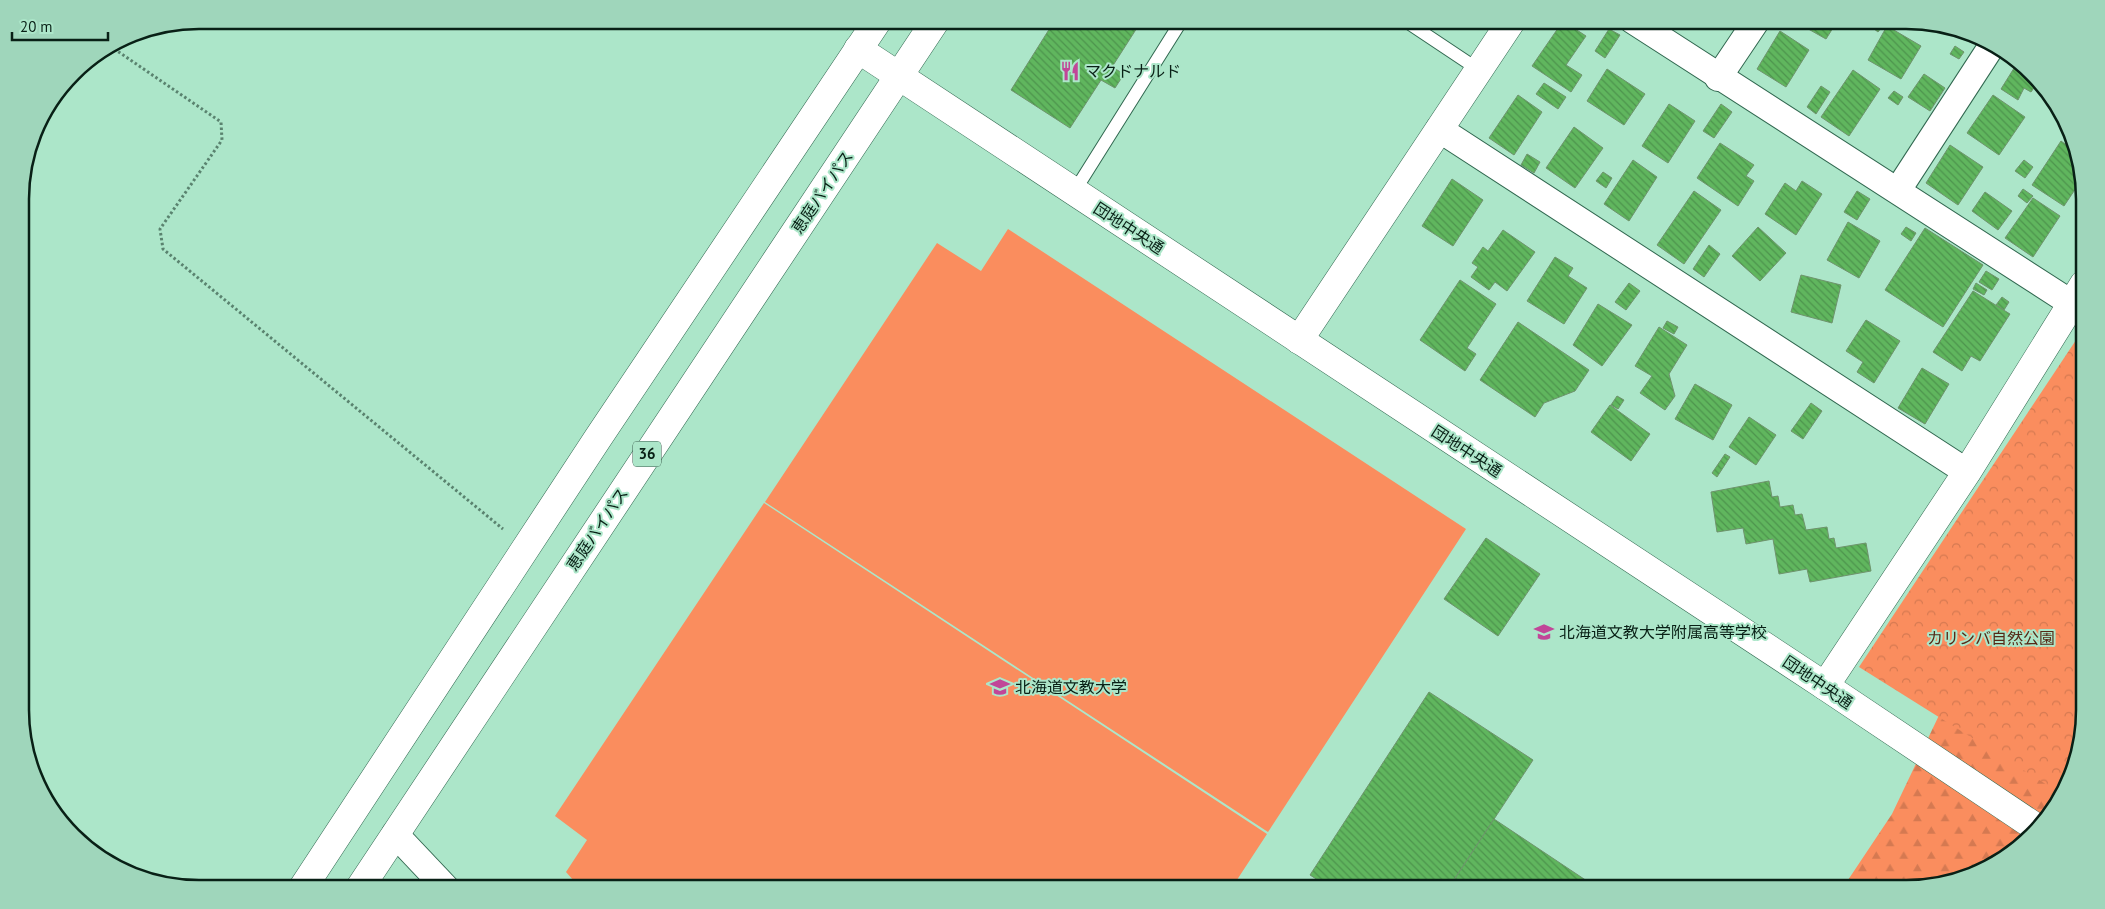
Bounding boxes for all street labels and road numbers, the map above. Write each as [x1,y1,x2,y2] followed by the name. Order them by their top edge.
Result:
[787,147,857,237] street label: 恵庭バイパス
[1090,198,1168,258] street label: 団地中央通
[1428,421,1506,481] street label: 団地中央通
[633,442,661,466] road number: 36
[562,484,632,574] street label: 恵庭バイパス
[1779,651,1857,713] street label: 団地中央通

